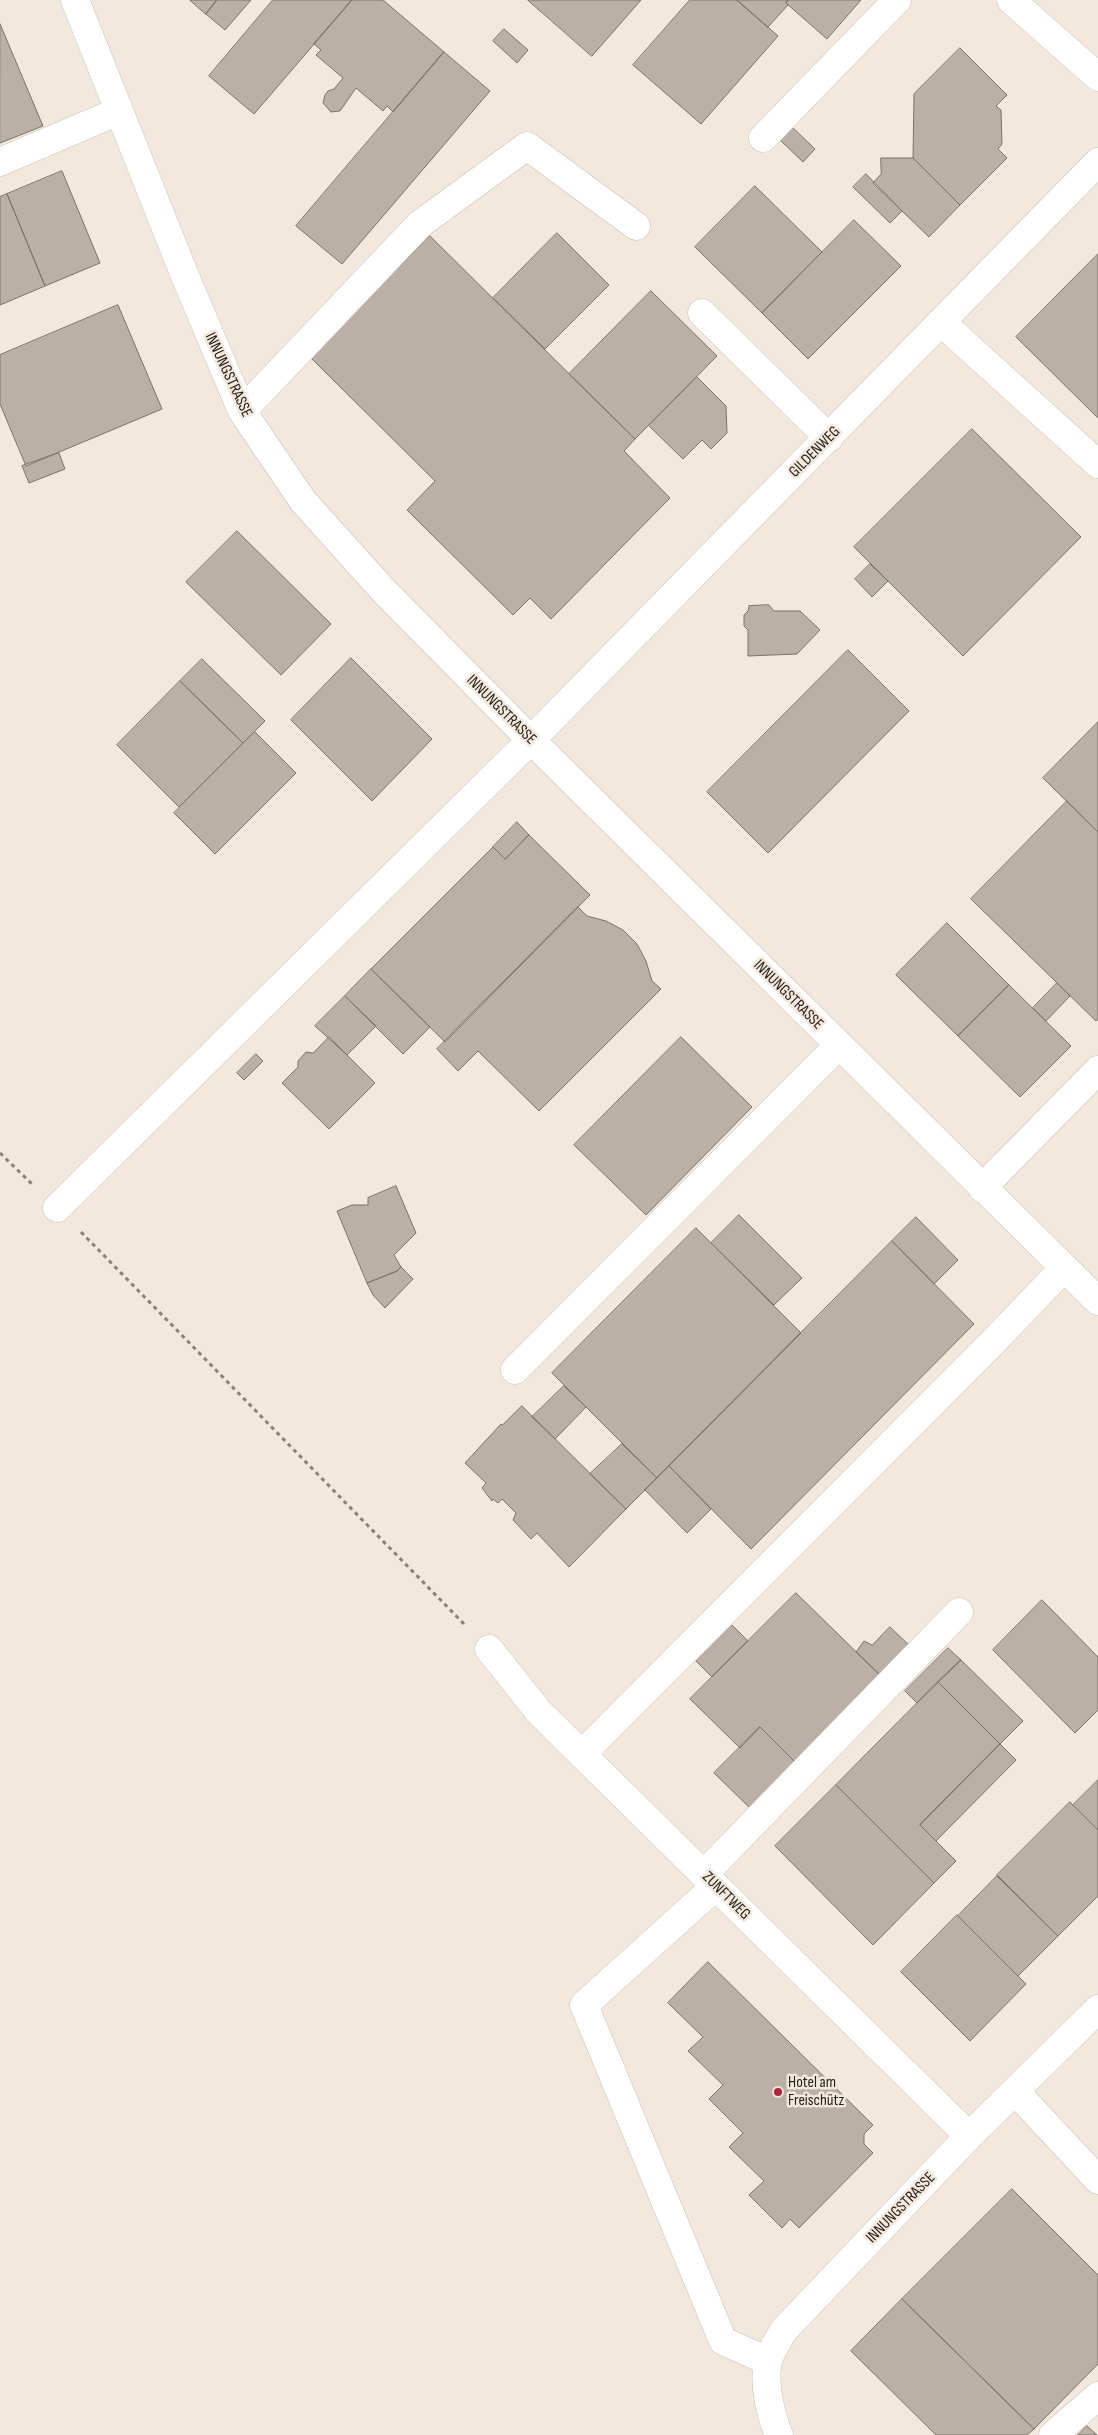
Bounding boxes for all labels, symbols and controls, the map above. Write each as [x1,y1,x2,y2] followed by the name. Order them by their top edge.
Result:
[200,330,256,420] street label: INNUNGSTRASSE
[785,422,845,482] street label: GILDENWEG
[462,671,540,749] street label: INNUNGSTRASSE
[749,956,827,1034] street label: INNUNGSTRASSE
[698,1868,754,1924] street label: ZUNFTWEG
[788,2073,844,2111] place label: Hotel am Freischütz
[772,2086,784,2098] marker: Hotel am Freischütz
[863,2169,939,2247] street label: INNUNGSTRASSE

